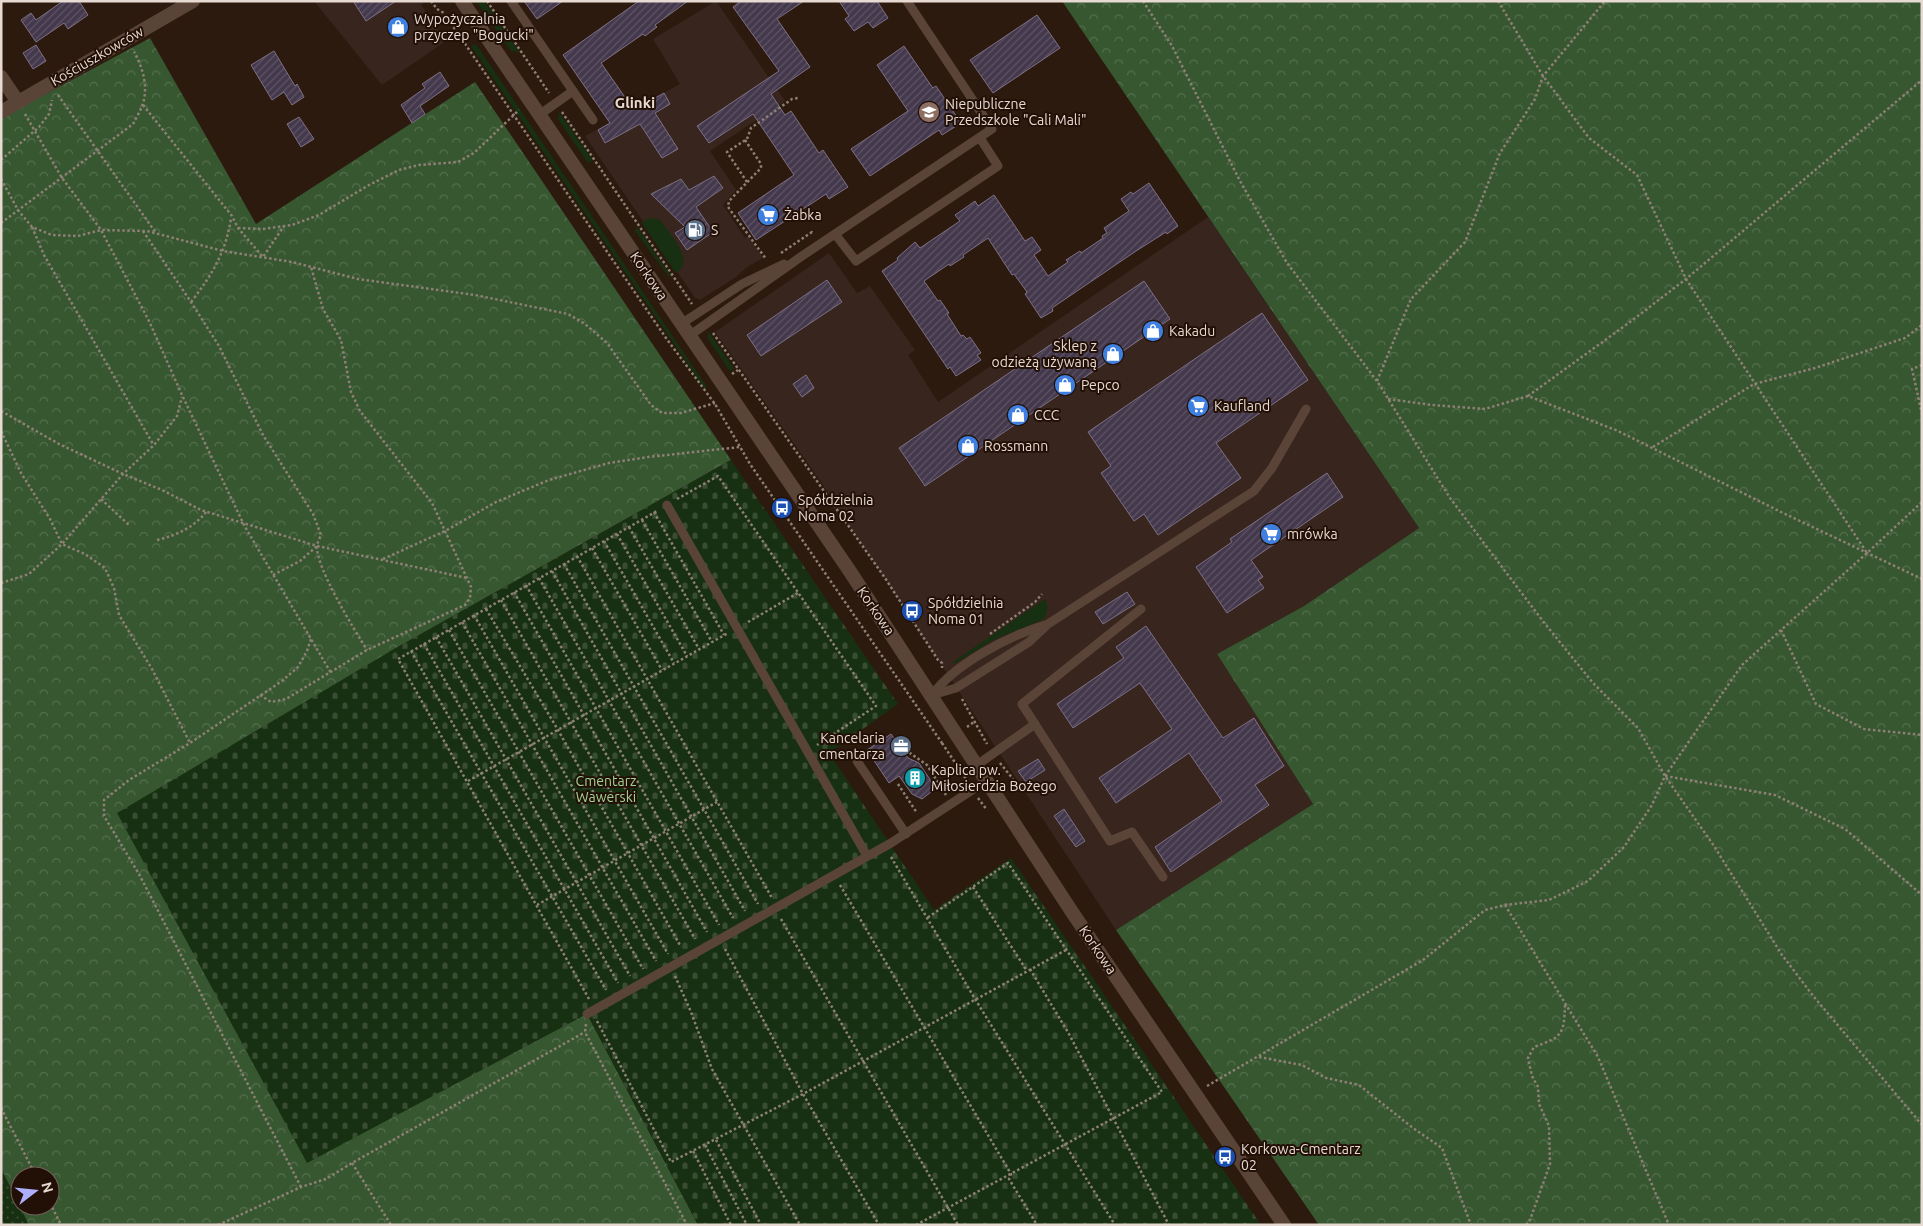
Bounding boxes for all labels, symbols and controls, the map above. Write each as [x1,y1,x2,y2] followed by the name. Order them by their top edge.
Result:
[414,11,534,43] place label: Wypożyczalnia przyczep "Bogucki"
[386,15,410,39] shop icon: Wypożyczalnia przyczep "Bogucki"
[48,23,146,89] street label: Kościuszkowców
[615,94,655,111] district label: Glinki
[945,96,1087,128] place label: Niepubliczne Przedszkole "Cali Mali"
[917,100,941,124] school or university icon: Niepubliczne Przedszkole "Cali Mali"
[756,203,780,227] supermarket icon: Żabka
[784,207,822,223] place label: Żabka
[683,218,707,242] fuel station icon: S
[711,222,718,238] place label: S
[627,249,671,303] street label: Korkowa
[1141,319,1165,343] shop icon: Kakadu
[1169,323,1215,339] place label: Kakadu
[992,338,1097,370] place label: Sklep z odzieżą używaną
[1101,342,1125,366] shop icon: Sklep z odzieżą używaną
[1053,373,1077,397] shop icon: Pepco
[1081,377,1120,393] place label: Pepco
[1186,394,1210,418] supermarket icon: Kaufland
[1214,398,1270,414] place label: Kaufland
[1006,403,1030,427] shop icon: CCC
[1034,407,1060,423] place label: CCC
[956,434,980,458] shop icon: Rossmann
[984,438,1048,454] place label: Rossmann
[798,492,873,524] place label: Spółdzielnia Noma 02
[770,496,794,520] bus stop icon: Spółdzielnia Noma 02
[1259,522,1283,546] supermarket icon: mrówka
[1287,526,1338,542] place label: mrówka
[854,584,898,638] street label: Korkowa
[928,595,1003,627] place label: Spółdzielnia Noma 01
[900,599,924,623] bus stop icon: Spółdzielnia Noma 01
[819,730,885,762] place label: Kancelaria cmentarza
[889,734,913,758] office icon: Kancelaria cmentarza
[931,762,1057,794] place label: Kaplica pw. Miłosierdzia Bożego
[903,766,927,790] building icon: Kaplica pw. Miłosierdzia Bożego
[576,773,636,805] park label: Cmentarz Wawerski
[1076,923,1120,977] street label: Korkowa
[1241,1141,1361,1173] place label: Korkowa-Cmentarz 02
[1213,1145,1237,1169] bus stop icon: Korkowa-Cmentarz 02
[10,1166,60,1216] north arrow
[38,1180,57,1195] text: N

